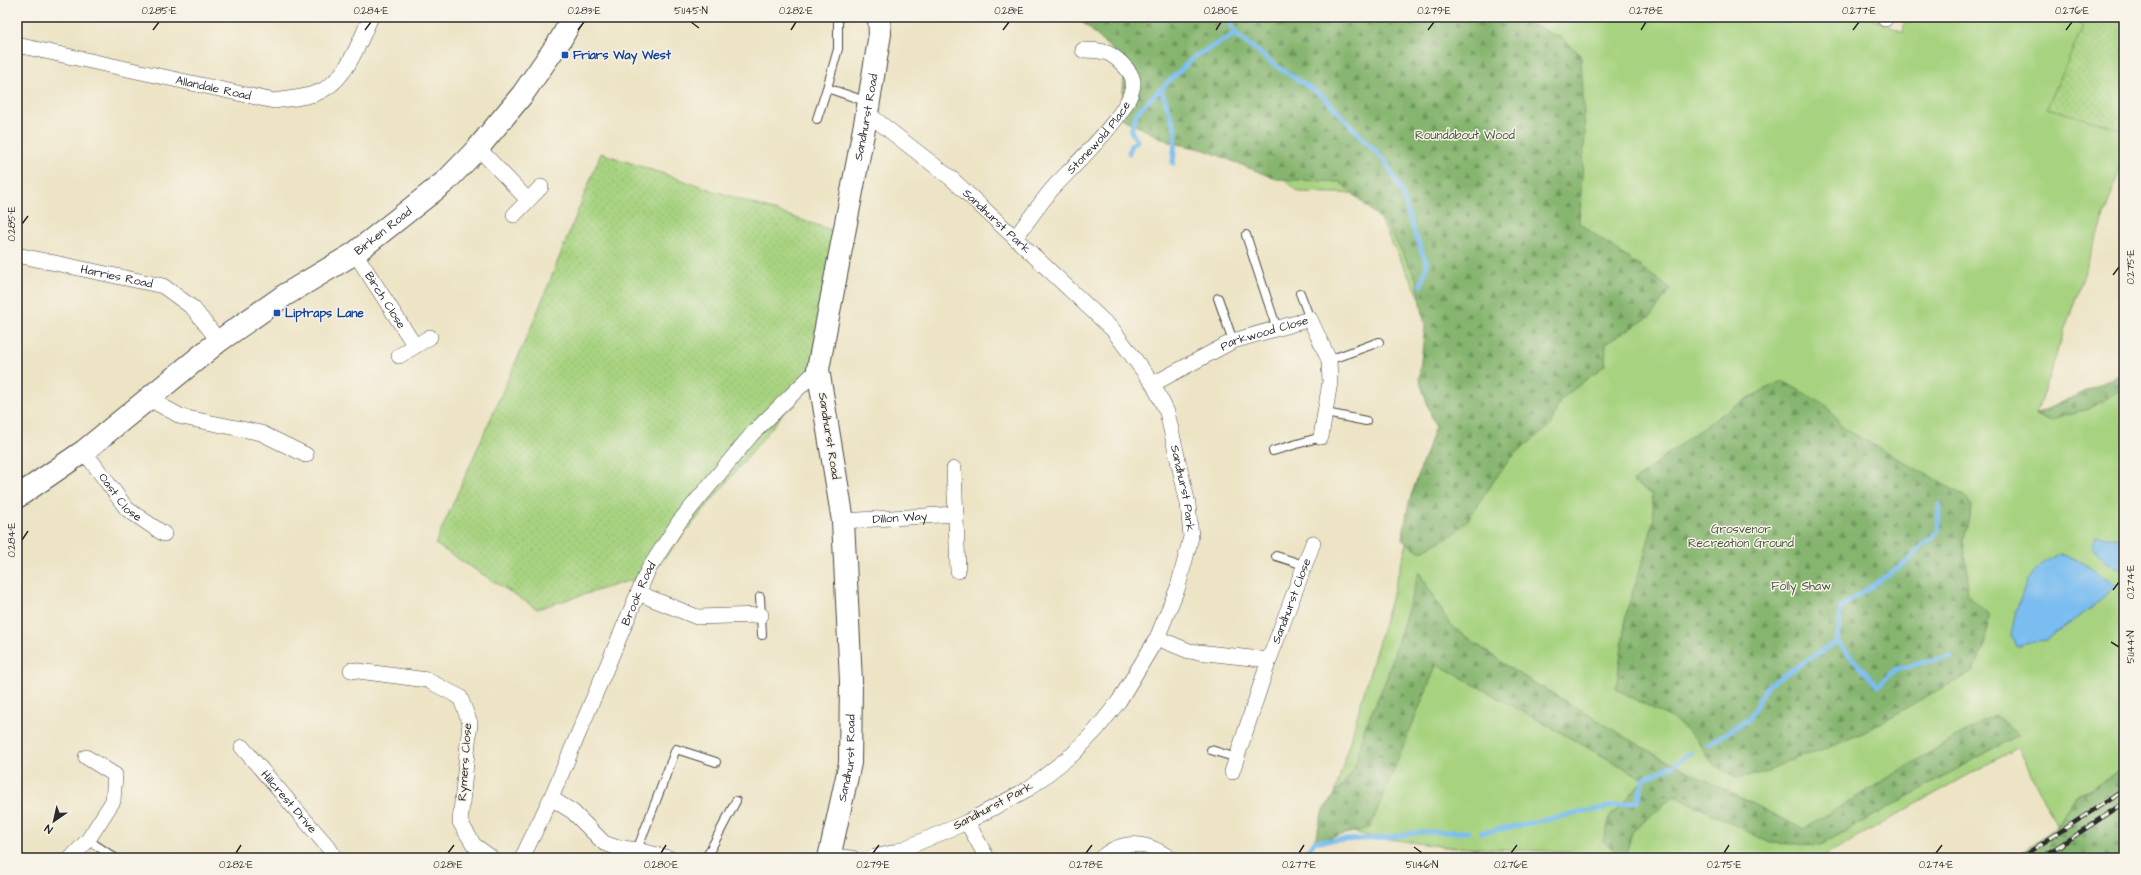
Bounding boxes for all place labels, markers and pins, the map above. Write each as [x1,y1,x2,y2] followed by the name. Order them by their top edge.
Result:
[573,47,671,65] place label: Friars Way West
[560,50,570,60] marker: Friars Way West
[285,305,364,323] place label: Liptraps Lane
[272,308,282,318] marker: Liptraps Lane

